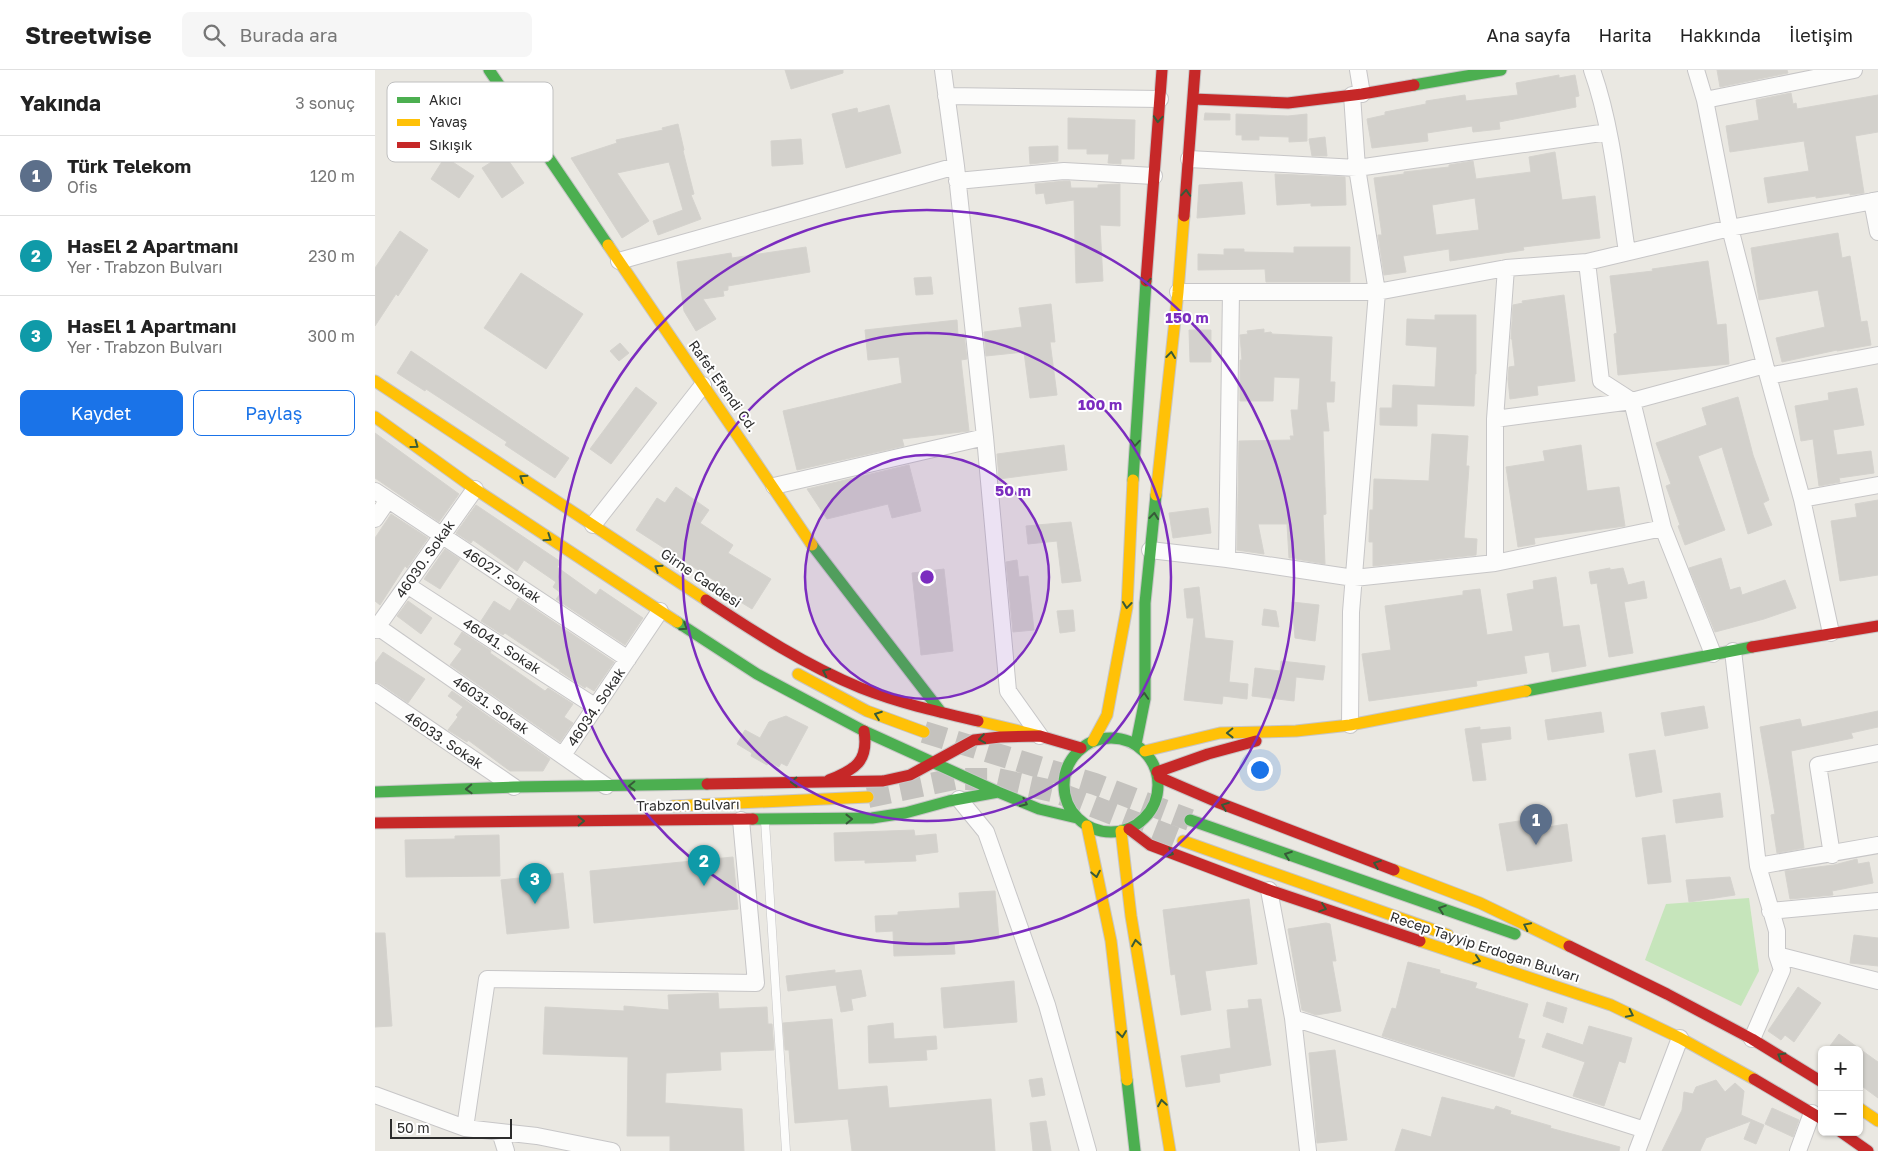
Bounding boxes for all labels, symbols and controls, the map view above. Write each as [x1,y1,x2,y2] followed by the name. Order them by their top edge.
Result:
[182,12,532,57] search box
[25,20,152,49] text: Streetwise
[200,21,228,49] icon: search
[240,23,338,46] text: Burada ara
[1487,24,1571,46] text: Ana sayfa
[1599,24,1652,46] text: Harita
[1680,24,1761,46] text: Hakkında
[1789,24,1853,46] text: İletişim
[387,82,553,162] legend
[20,90,101,116] text: Yakında
[429,91,461,108] text: Akıcı
[295,93,355,113] text: 3 sonuç
[429,113,467,130] text: Yavaş
[1153,115,1164,123] one-way arrow
[429,136,473,153] text: Sıkışık
[67,154,191,177] text: Türk Telekom
[32,166,40,186] text: 1
[310,166,355,186] text: 120 m
[67,177,97,197] text: Ofis
[1180,189,1191,197] one-way arrow
[67,234,238,257] text: HasEl 2 Apartmanı
[31,246,41,266] text: 2
[308,246,355,266] text: 230 m
[67,257,223,277] text: Yer · Trabzon Bulvarı
[1141,277,1152,285] one-way arrow
[1165,308,1209,326] text: 150 m
[67,314,237,337] text: HasEl 1 Apartmanı
[31,326,41,346] text: 3
[308,326,355,346] text: 300 m
[67,337,223,357] text: Yer · Trabzon Bulvarı
[685,337,761,435] street label: Rafet Efendi Cd.
[1165,350,1176,358] one-way arrow
[20,390,183,436] button: Kaydet
[193,390,355,436] button: Paylaş
[1078,395,1122,413] text: 100 m
[409,439,419,448] one-way arrow
[1129,439,1140,447] one-way arrow
[519,475,528,485] one-way arrow
[995,481,1031,499] text: 50 m
[1148,512,1159,520] one-way arrow
[391,516,458,601] street label: 46030. Sokak
[543,531,552,541] one-way arrow
[460,543,545,606] street label: 46027. Sokak
[658,544,745,611] street label: Girne Caddesi
[655,565,664,574] one-way arrow
[918,568,936,586] centre of rings
[1122,601,1133,609] one-way arrow
[460,614,545,677] street label: 46041. Sokak
[679,621,688,630] one-way arrow
[563,664,628,749] street label: 46034. Sokak
[822,667,831,678] one-way arrow
[450,672,533,737] street label: 46031. Sokak
[1139,691,1150,699] one-way arrow
[402,707,487,772] street label: 46033. Sokak
[874,711,883,721] one-way arrow
[1226,728,1234,738] one-way arrow
[978,733,986,744] one-way arrow
[1247,757,1273,783] your location
[790,777,798,787] one-way arrow
[627,780,635,791] one-way arrow
[465,783,473,794] one-way arrow
[636,795,740,814] street label: Trabzon Bulvarı
[1019,796,1028,807] one-way arrow
[1222,802,1230,812] one-way arrow
[1520,804,1552,845] pin: 1
[845,814,853,824] one-way arrow
[578,816,585,826] one-way arrow
[688,845,720,886] pin: 2
[1166,847,1174,857] one-way arrow
[1285,851,1293,861] one-way arrow
[1373,860,1382,870] one-way arrow
[519,863,551,904] pin: 3
[1091,869,1101,878] one-way arrow
[1318,903,1327,913] one-way arrow
[1438,905,1446,915] one-way arrow
[1388,908,1582,985] street label: Recep Tayyip Erdoğan Bulvarı
[1523,922,1532,932] one-way arrow
[1131,938,1141,947] one-way arrow
[1472,954,1481,964] one-way arrow
[1625,1008,1634,1018] one-way arrow
[1116,1030,1127,1038] one-way arrow
[1818,1046,1863,1136] map controls
[1818,1046,1863,1091] button: +
[1777,1053,1786,1063] one-way arrow
[1818,1091,1863,1136] button: −
[1158,1099,1168,1107] one-way arrow
[390,1116,513,1139] scale bar
[397,1119,430,1136] text: 50 m

